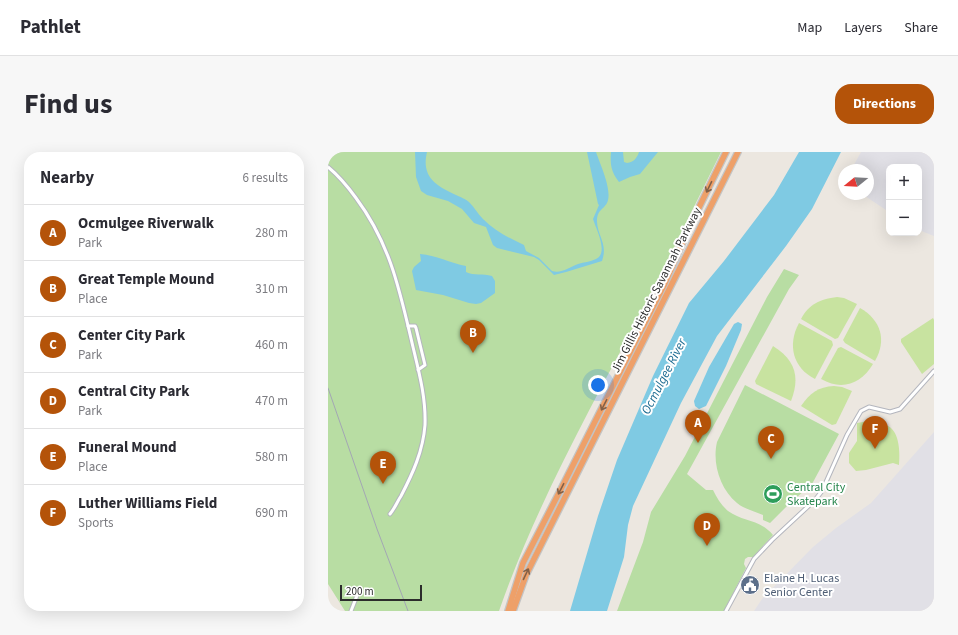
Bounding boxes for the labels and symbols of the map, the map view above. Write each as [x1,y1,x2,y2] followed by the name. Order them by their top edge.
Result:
[838,164,874,200] north arrow
[705,181,712,193] one-way arrow
[607,204,706,376] street label: Jim Gillis Historic Savannah Parkway
[460,320,486,353] pin: B
[637,335,691,418] water label: Ocmulgee River
[588,375,608,395] your location
[600,399,607,411] one-way arrow
[685,410,711,443] pin: A
[862,416,888,449] pin: F
[758,426,784,459] pin: C
[370,451,396,484] pin: E
[787,479,846,510] place label: Central City Skatepark
[557,483,565,495] one-way arrow
[762,483,784,505] sports icon: Central City Skatepark
[694,513,720,546] pin: D
[523,569,530,581] one-way arrow
[764,570,839,601] place label: Elaine H. Lucas Senior Center
[739,574,761,596] public building icon: Elaine H. Lucas Senior Center
[340,583,422,602] scale bar

